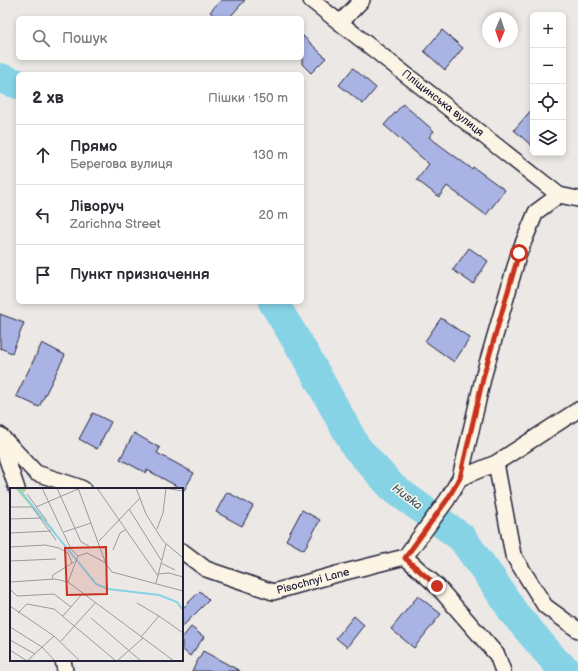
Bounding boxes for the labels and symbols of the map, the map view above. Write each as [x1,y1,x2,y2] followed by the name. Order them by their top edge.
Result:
[482,12,518,48] north arrow
[399,67,487,139] street label: Пліщинська вулиця
[510,244,528,262] route start
[389,481,425,513] water label: Huska
[10,488,183,661] inset map
[275,565,351,597] street label: Pisochnyi Lane
[428,577,446,595] route end

